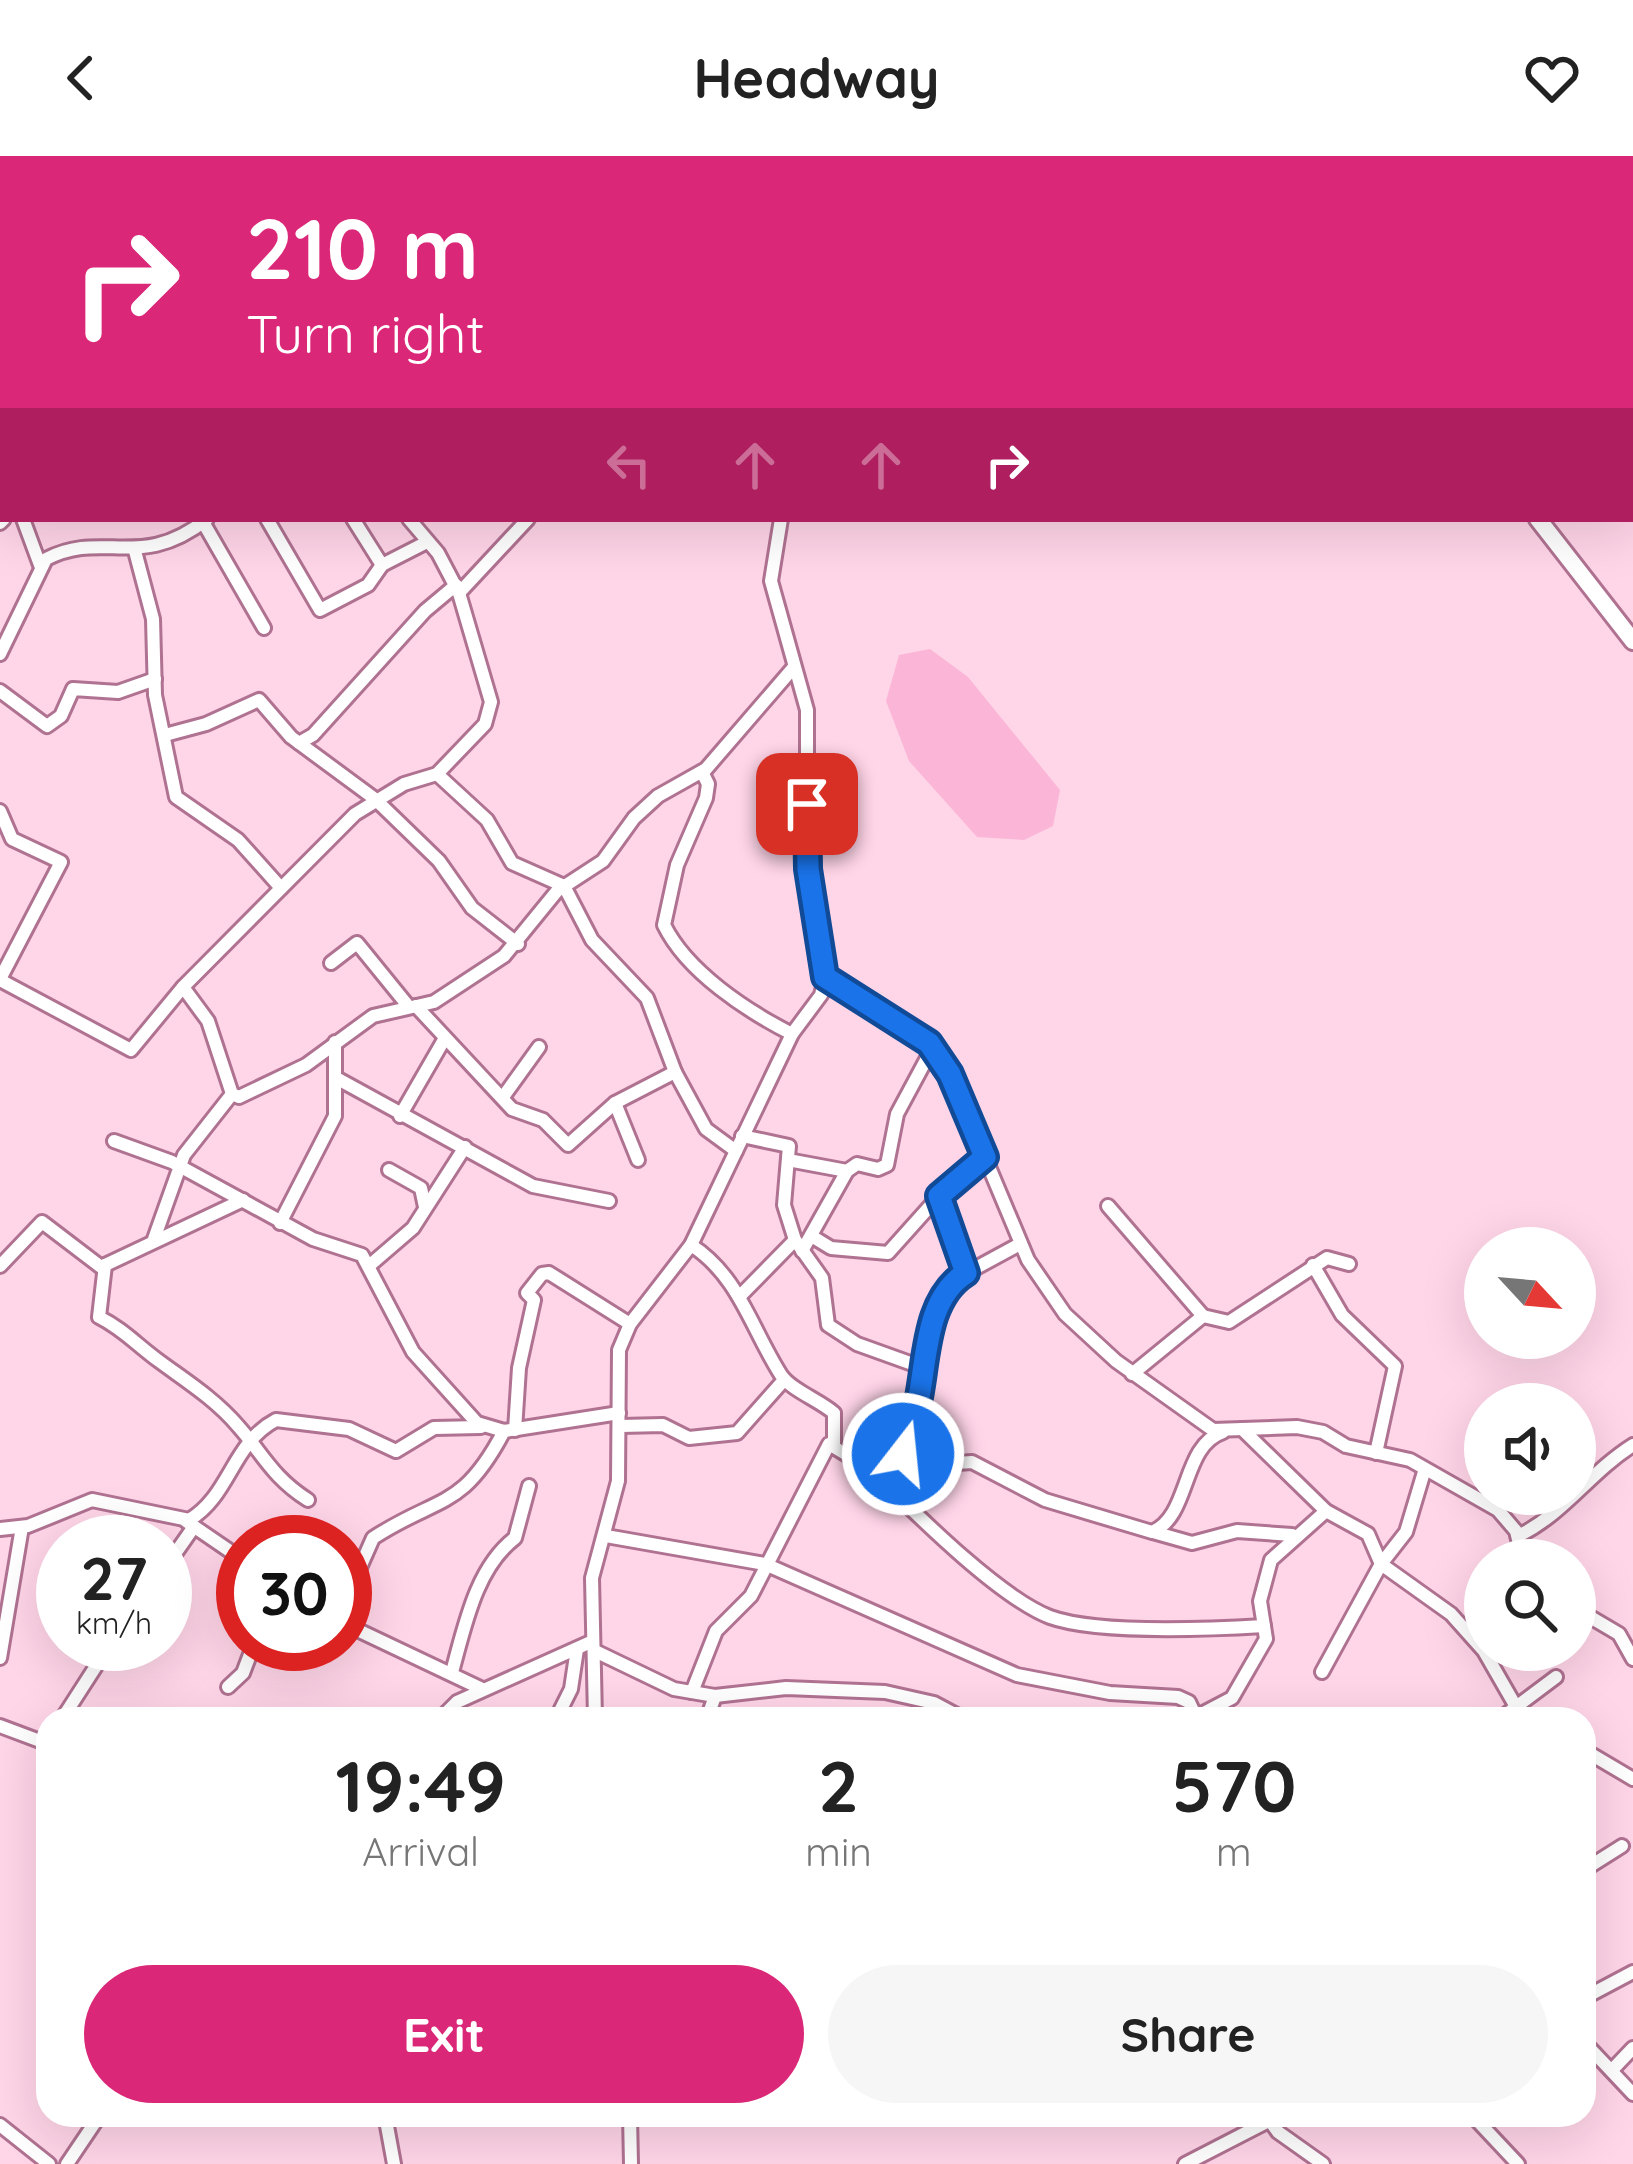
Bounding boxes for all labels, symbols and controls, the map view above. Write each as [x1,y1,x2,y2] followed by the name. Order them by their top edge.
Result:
[693,44,940,112] text: Headway
[48,45,114,111] icon: back
[1519,45,1585,111] icon: heart
[246,195,479,300] text: 210 m
[48,204,204,360] icon: right
[246,299,485,367] text: Turn right
[596,432,662,498] icon: left
[722,432,788,498] icon: ahead
[848,432,914,498] icon: ahead
[974,432,1040,498] icon: right
[756,753,858,855] pin
[774,771,840,837] icon: arrive
[1464,1227,1596,1359] north arrow
[1464,1227,1596,1671] map controls
[1464,1383,1596,1515] button: sound
[840,1391,966,1517] position arrow
[216,1515,372,1671] speed limit sign: 30
[1464,1539,1596,1671] button: search
[80,1540,148,1615] text: 27
[76,1604,152,1642] text: km/h
[335,1740,506,1830] text: 19:49
[818,1740,859,1830] text: 2
[1171,1740,1297,1830] text: 570
[362,1827,479,1876] text: Arrival
[805,1827,872,1876] text: min
[1216,1827,1252,1876] text: m
[84,1965,804,2103] button: Exit
[828,1965,1548,2103] button: Share

